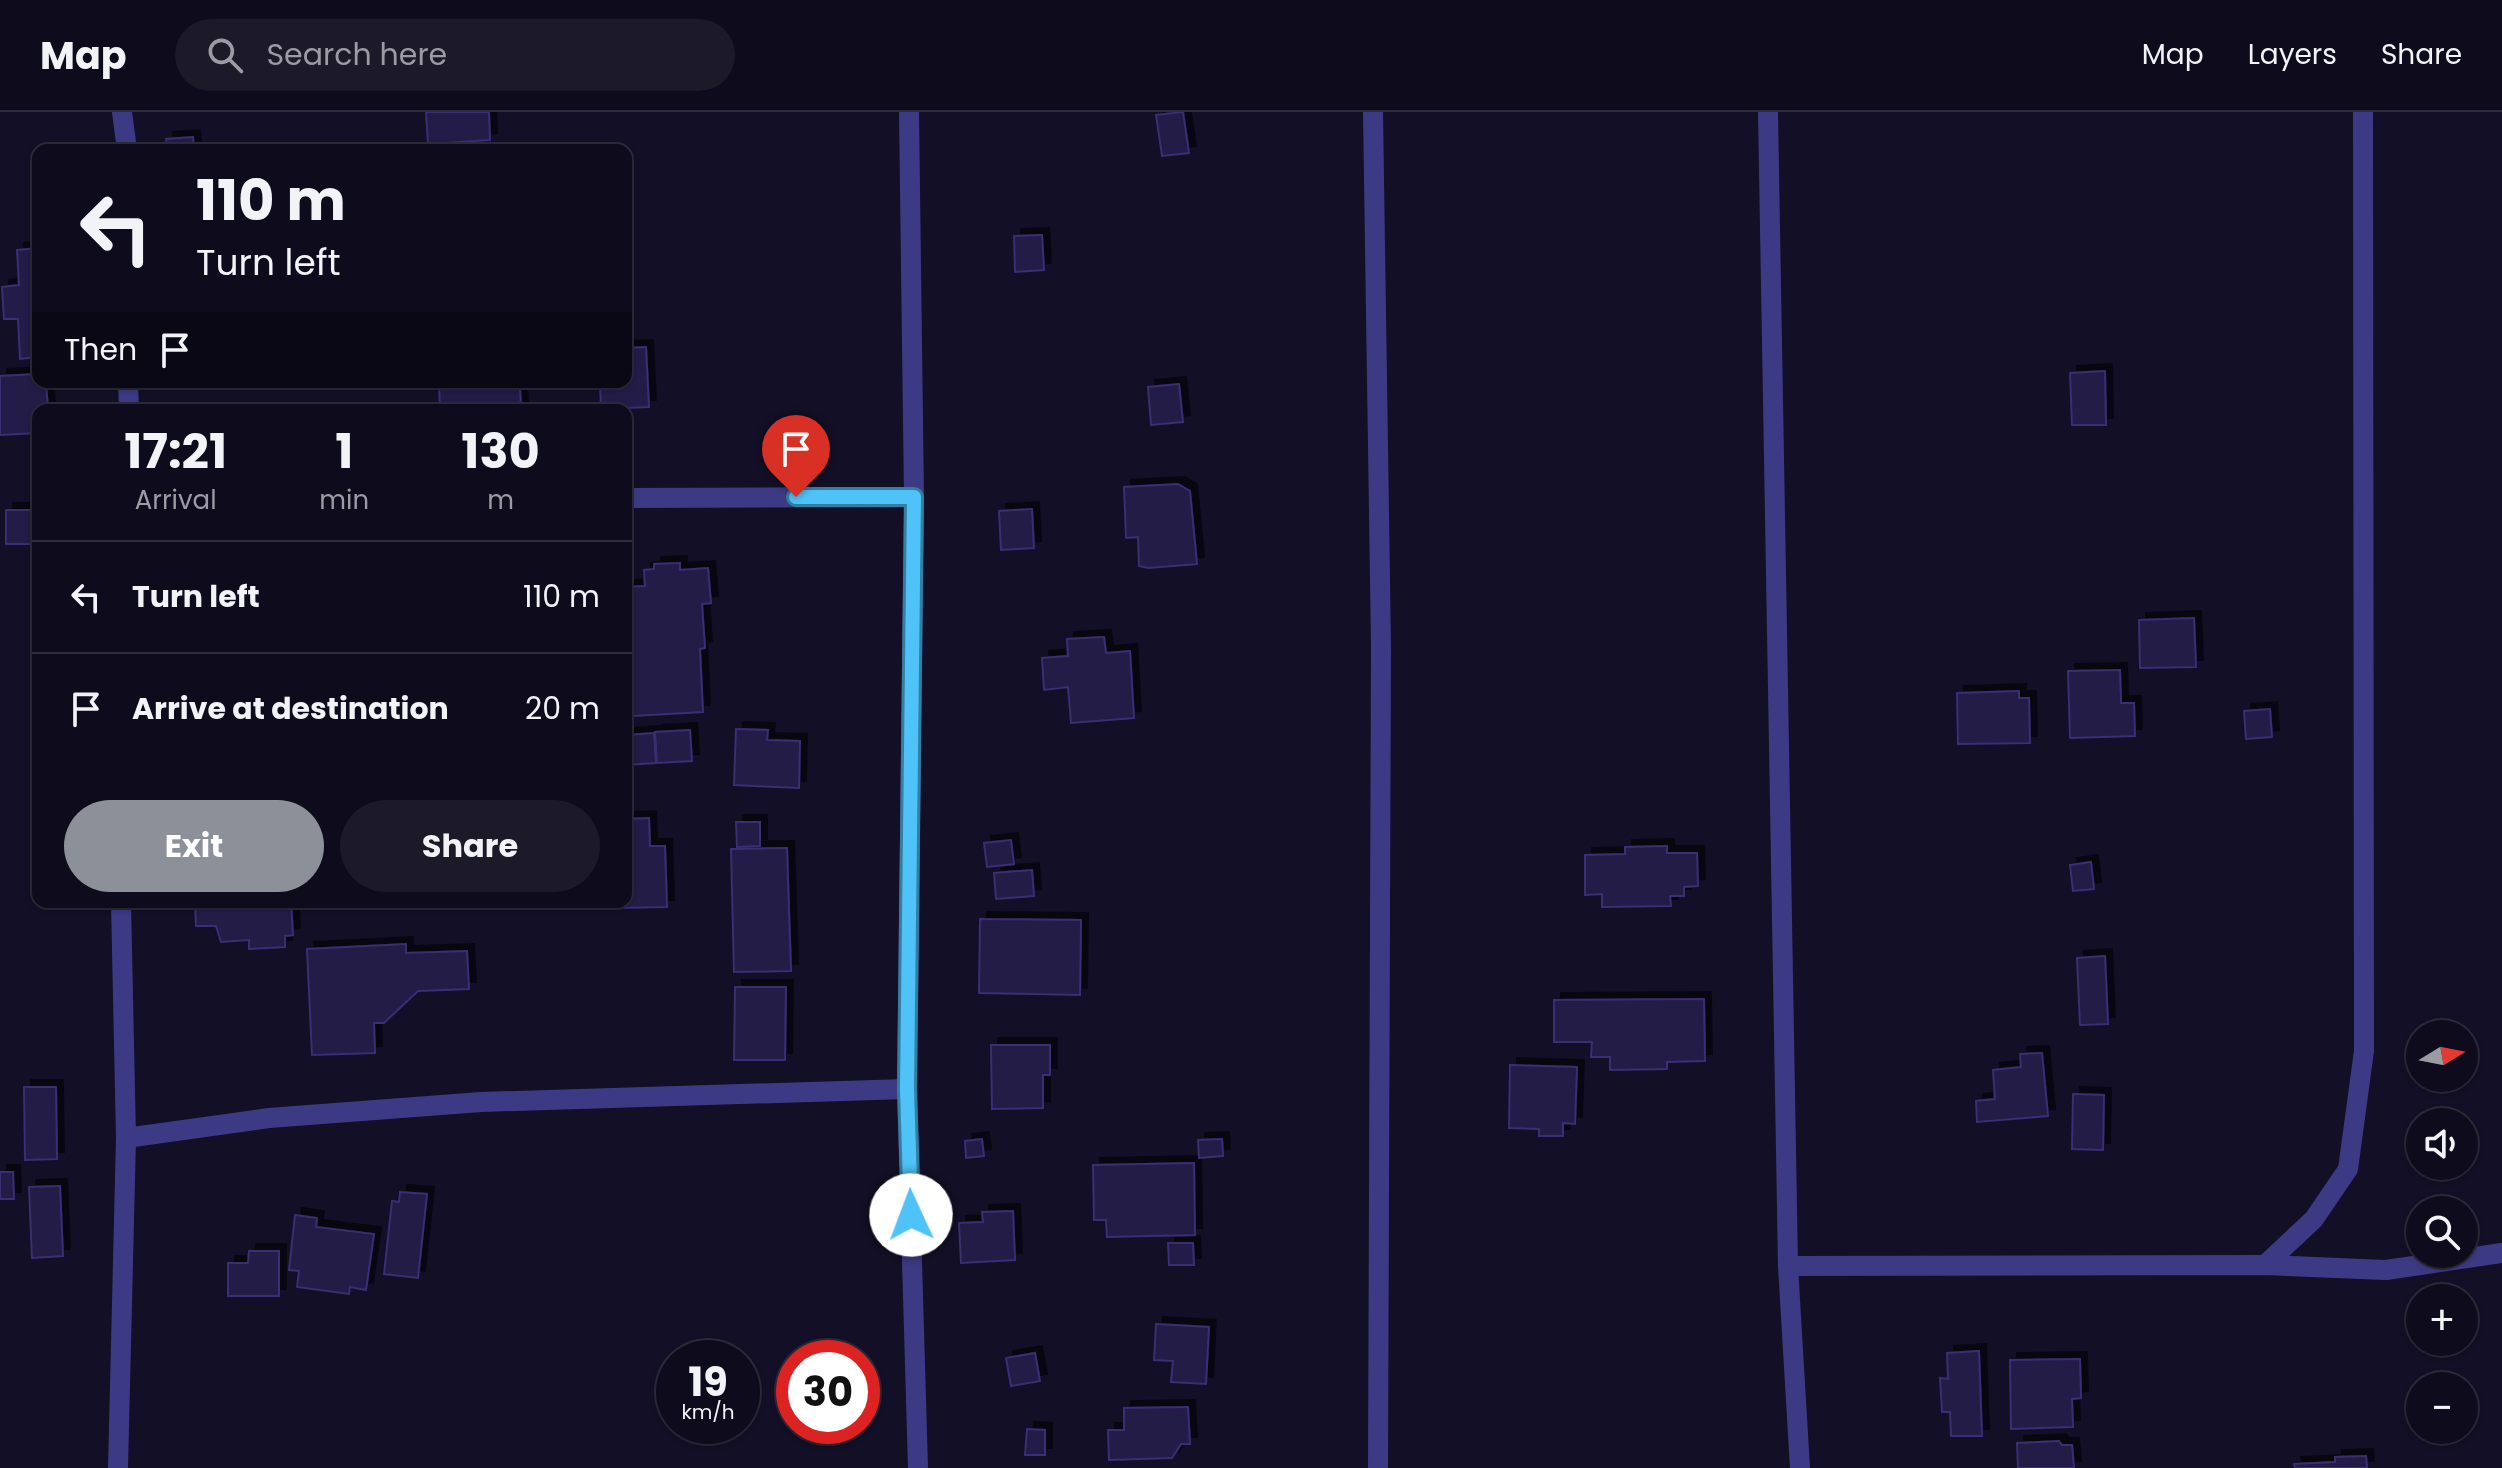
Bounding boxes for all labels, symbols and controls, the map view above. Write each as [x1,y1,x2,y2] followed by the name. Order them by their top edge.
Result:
[175,19,735,91] search box
[40,29,127,82] text: Map
[203,33,247,77] icon: search
[267,33,447,76] text: Search here
[2142,35,2204,74] text: Map
[2248,35,2337,74] text: Layers
[2381,35,2462,74] text: Share
[196,161,346,240] text: 110 m
[64,176,168,280] icon: left
[196,237,341,288] text: Turn left
[64,328,137,371] text: Then
[153,328,197,372] icon: arrive
[762,415,830,497] pin
[124,418,227,485] text: 17:21
[335,418,353,485] text: 1
[461,418,540,485] text: 130
[774,427,818,471] icon: arrive
[135,482,217,518] text: Arrival
[319,482,369,518] text: min
[487,482,514,518] text: m
[64,575,108,619] icon: left
[132,575,260,618] text: Turn left
[523,575,600,618] text: 110 m
[64,687,108,731] icon: arrive
[132,687,449,730] text: Arrive at destination
[525,687,600,730] text: 20 m
[64,800,324,892] button: Exit
[340,800,600,892] button: Share
[2406,1020,2478,1092] north arrow
[2406,1020,2478,1444] map controls
[2406,1108,2478,1180] button: sound
[869,1173,953,1257] position arrow
[2406,1196,2478,1268] button: search
[2406,1284,2478,1356] button: +
[776,1340,880,1444] speed limit sign: 30
[688,1354,728,1410] text: 19
[2406,1372,2478,1444] button: −
[681,1398,735,1426] text: km/h

